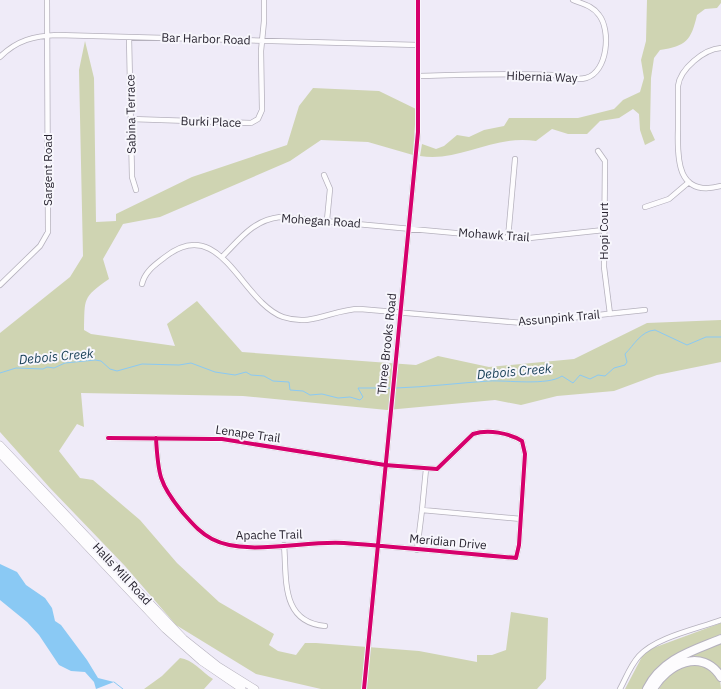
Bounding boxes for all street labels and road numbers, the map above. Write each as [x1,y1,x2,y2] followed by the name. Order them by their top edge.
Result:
[161,29,251,48] street label: Bar Harbor Road
[506,68,578,85] street label: Hibernia Way
[122,74,139,154] street label: Sabina Terrace
[180,113,242,130] street label: Burki Place
[40,134,55,206] street label: Sargent Road
[596,202,611,260] street label: Hopi Court
[281,210,361,231] street label: Mohegan Road
[458,225,530,244] street label: Mohawk Trail
[374,292,399,396] street label: Three Brooks Road
[517,306,601,329] street label: Assunpink Trail
[215,422,282,445] street label: Lenape Trail
[236,526,302,543] street label: Apache Trail
[409,531,488,552] street label: Meridian Drive
[90,539,155,608] street label: Halls Mill Road

